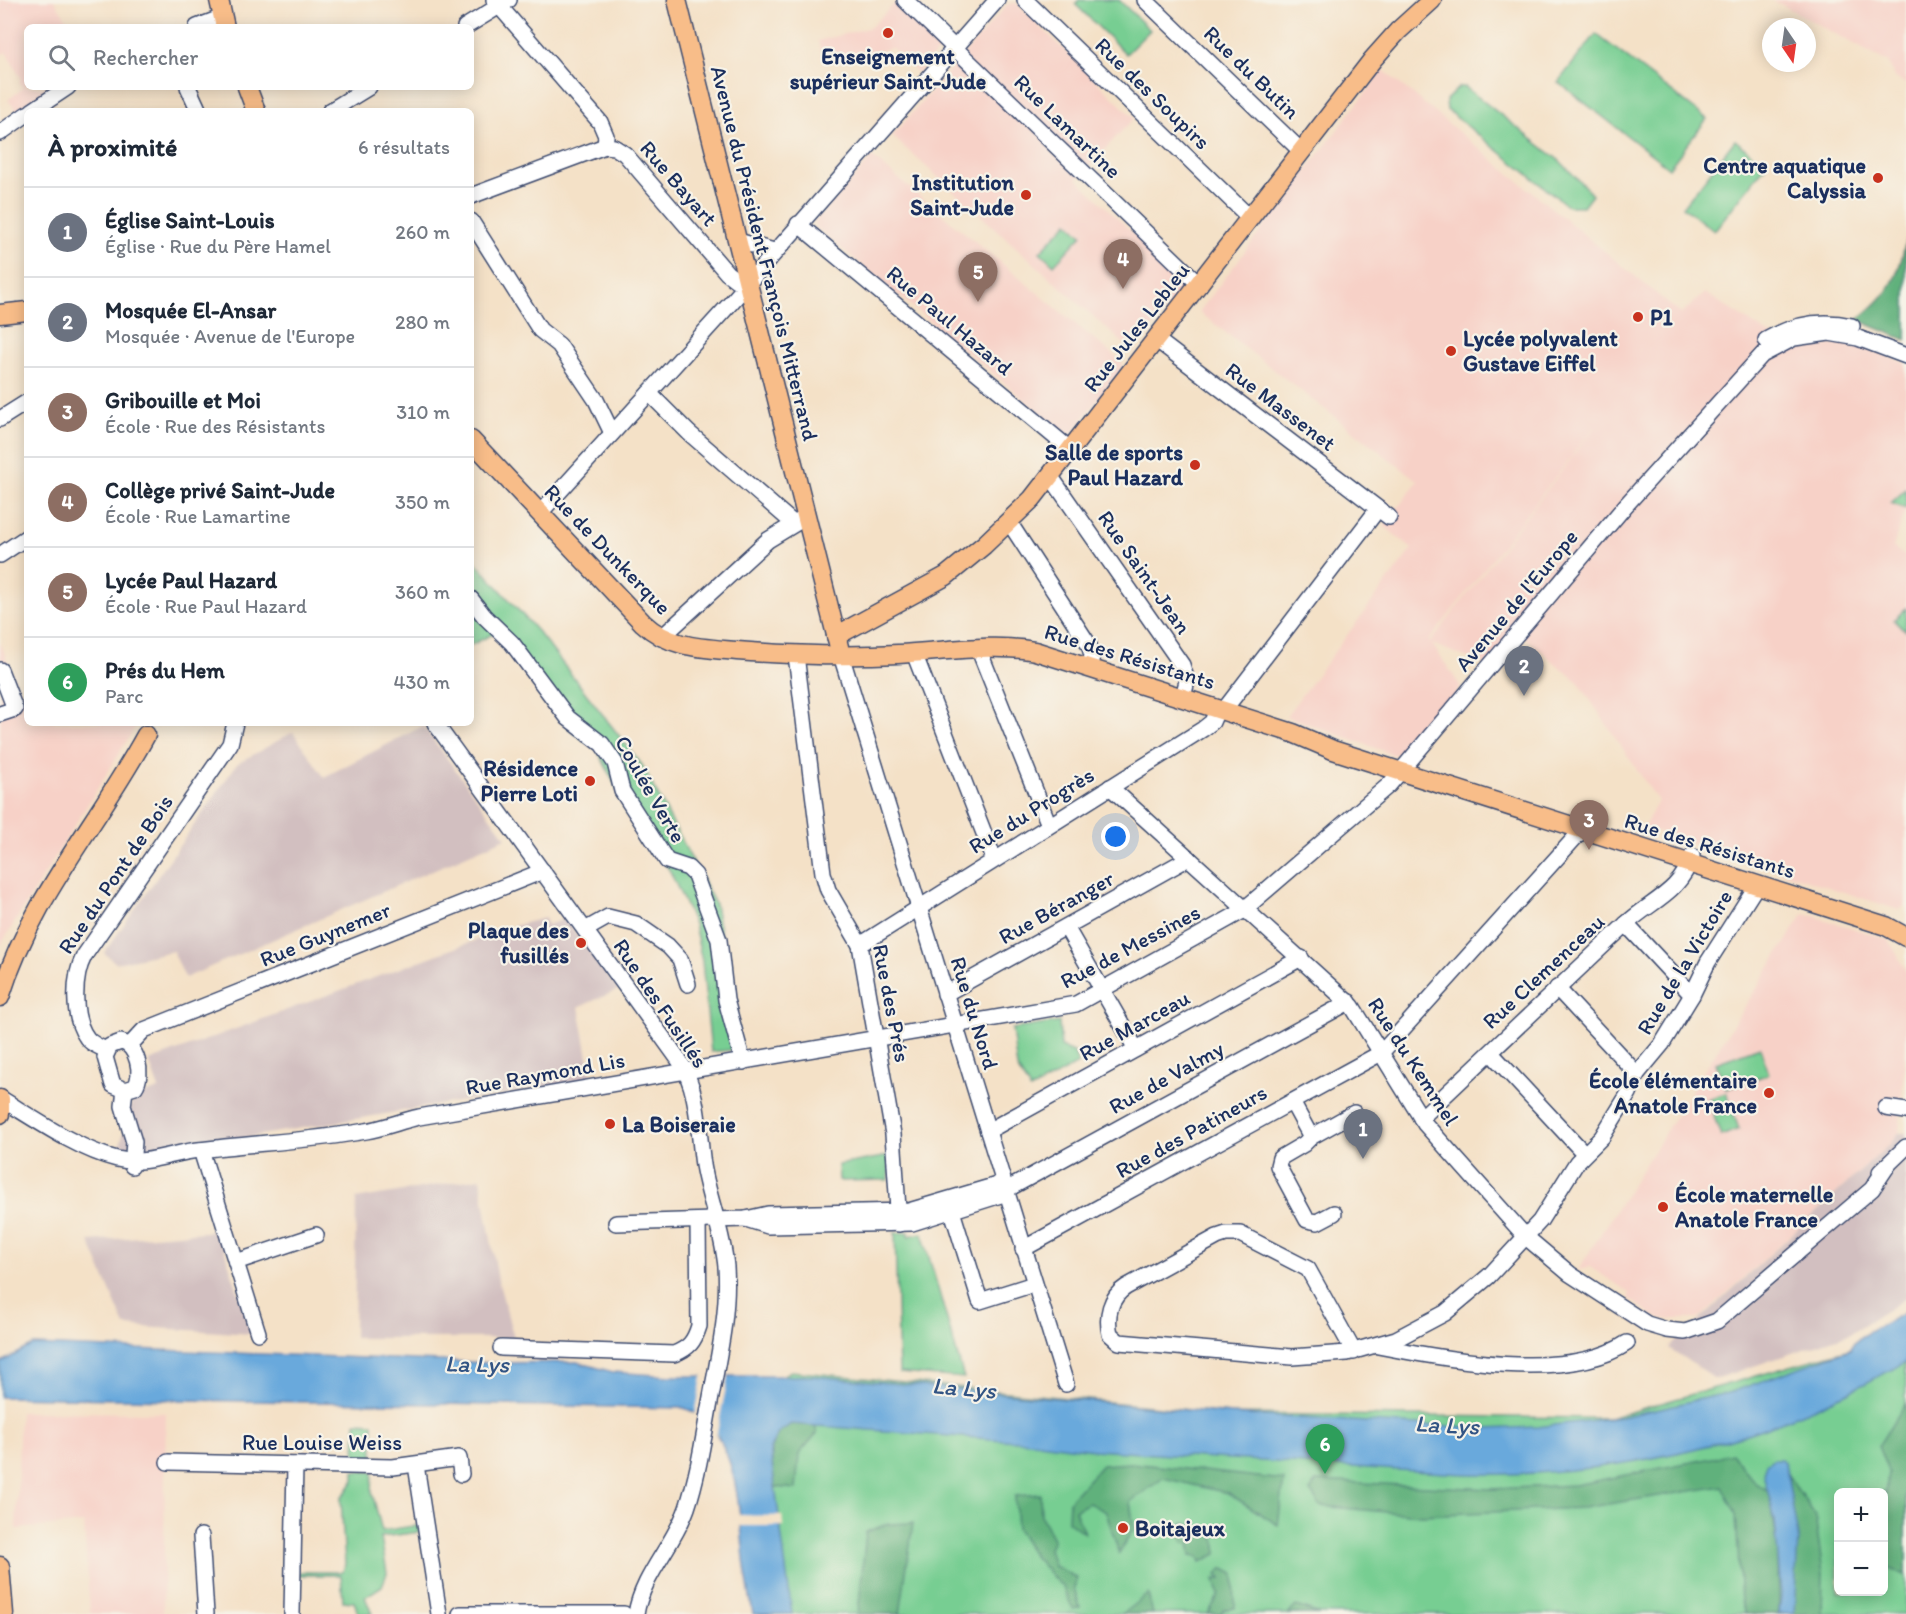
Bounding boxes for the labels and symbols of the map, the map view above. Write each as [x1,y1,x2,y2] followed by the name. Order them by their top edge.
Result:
[1762,18,1816,72] north arrow
[1198,20,1306,125] street label: Rue du Butin
[881,26,895,40] marker: Enseignement supérieur Saint-Jude
[1089,32,1216,155] street label: Rue des Soupirs
[790,43,986,95] place label: Enseignement supérieur Saint-Jude
[705,63,824,443] street label: Avenue du Président François Mitterrand
[1008,69,1127,184] street label: Rue Lamartine
[634,135,723,232] street label: Rue Bayart
[1703,152,1867,204] place label: Centre aquatique Calyssia
[910,169,1015,221] place label: Institution Saint-Jude
[1871,171,1885,185] marker: Centre aquatique Calyssia
[1019,188,1033,202] marker: Institution Saint-Jude
[1104,240,1142,289] pin: 4
[958,252,998,302] pin: 5
[1077,257,1195,397] street label: Rue Jules Lebleu
[881,260,1018,381] street label: Rue Paul Hazard
[1650,304,1674,331] place label: P1
[1631,310,1645,324] marker: P1
[1463,325,1618,377] place label: Lycée polyvalent Gustave Eiffel
[1444,344,1458,358] marker: Lycée polyvalent Gustave Eiffel
[1220,356,1341,457] street label: Rue Massenet
[1045,439,1184,491] place label: Salle de sports Paul Hazard
[1188,458,1202,472] marker: Salle de sports Paul Hazard
[538,478,677,620] street label: Rue de Dunkerque
[1092,505,1197,640] street label: Rue Saint-Jean
[1449,524,1584,677] street label: Avenue de l'Europe
[1041,618,1218,695] street label: Rue des Résistants
[1504,646,1544,696] pin: 2
[609,731,692,848] street label: Coulée Verte
[480,755,578,807] place label: Résidence Pierre Loti
[964,761,1099,860] street label: Rue du Progrès
[583,774,597,788] marker: Résidence Pierre Loti
[52,789,179,959] street label: Rue du Pont de Bois
[1570,800,1608,850] pin: 3
[1621,807,1798,884] street label: Rue des Résistants
[1101,822,1130,851] your location
[994,865,1119,950] street label: Rue Béranger
[1631,885,1738,1039] street label: Rue de la Victoire
[256,896,395,973] street label: Rue Guynemer
[1056,898,1205,995] street label: Rue de Messines
[1477,908,1610,1035] street label: Rue Clemenceau
[468,917,569,969] place label: Plaque des fusillés
[607,934,714,1073] street label: Rue des Fusillés
[574,936,588,950] marker: Plaque des fusillés
[867,942,916,1065] street label: Rue des Prés
[945,953,1004,1073] street label: Rue du Nord
[1074,984,1194,1067] street label: Rue Marceau
[1362,992,1465,1130] street label: Rue du Kemmel
[1104,1034,1229,1120] street label: Rue de Valmy
[463,1046,627,1101] street label: Rue Raymond Lis
[1589,1067,1757,1119] place label: École élémentaire Anatole France
[1111,1079,1272,1184] street label: Rue des Patineurs
[1762,1086,1776,1100] marker: École élémentaire Anatole France
[1344,1110,1382,1159] pin: 1
[622,1111,736,1138] place label: La Boiseraie
[603,1117,617,1131] marker: La Boiseraie
[1674,1181,1834,1233] place label: École maternelle Anatole France
[1656,1200,1670,1214] marker: École maternelle Anatole France
[445,1348,511,1379] water label: La Lys
[931,1370,999,1405] water label: La Lys
[1414,1408,1481,1441] water label: La Lys
[1306,1424,1344,1474] pin: 6
[242,1429,402,1456] street label: Rue Louise Weiss
[1135,1515,1226,1542] place label: Boitajeux
[1116,1521,1130,1535] marker: Boitajeux

